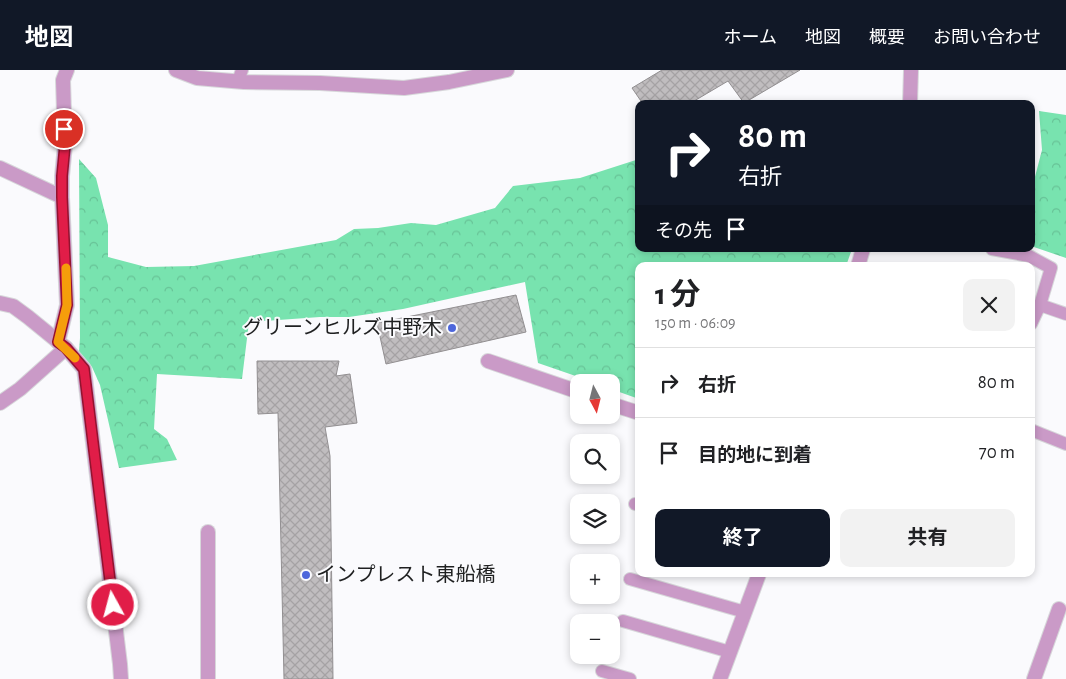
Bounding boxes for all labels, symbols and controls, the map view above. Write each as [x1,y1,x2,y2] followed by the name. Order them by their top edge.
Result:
[25,26,73,50] text: 地図
[724,29,777,47] text: ホーム
[805,29,841,47] text: 地図
[869,29,905,47] text: 概要
[933,29,1041,47] text: お問い合わせ
[43,108,85,150] pin
[50,115,78,143] icon: arrive
[738,119,807,154] text: 80 m
[655,120,720,185] icon: right
[738,166,782,188] text: 右折
[722,215,750,243] icon: arrive
[655,222,712,241] text: その先
[963,279,1015,331] button: close
[655,280,700,310] text: 1 分
[655,315,736,331] text: 150 m · 06:09
[243,317,442,338] place label: グリーンヒルズ中野木
[446,322,458,334] marker: グリーンヒルズ中野木
[655,369,683,397] icon: right
[978,373,1015,392] text: 80 m
[570,374,620,424] north arrow
[570,374,620,664] map controls
[698,376,736,395] text: 右折
[570,434,620,484] button: search
[655,439,683,467] icon: arrive
[979,443,1015,462] text: 70 m
[698,446,812,465] text: 目的地に到着
[570,494,620,544] button: layers
[655,509,830,567] button: 終了
[840,509,1015,567] button: 共有
[570,554,620,604] button: +
[316,564,495,585] place label: インプレスト東船橋
[300,569,312,581] marker: インプレスト東船橋
[86,578,138,630] position arrow
[570,614,620,664] button: −

